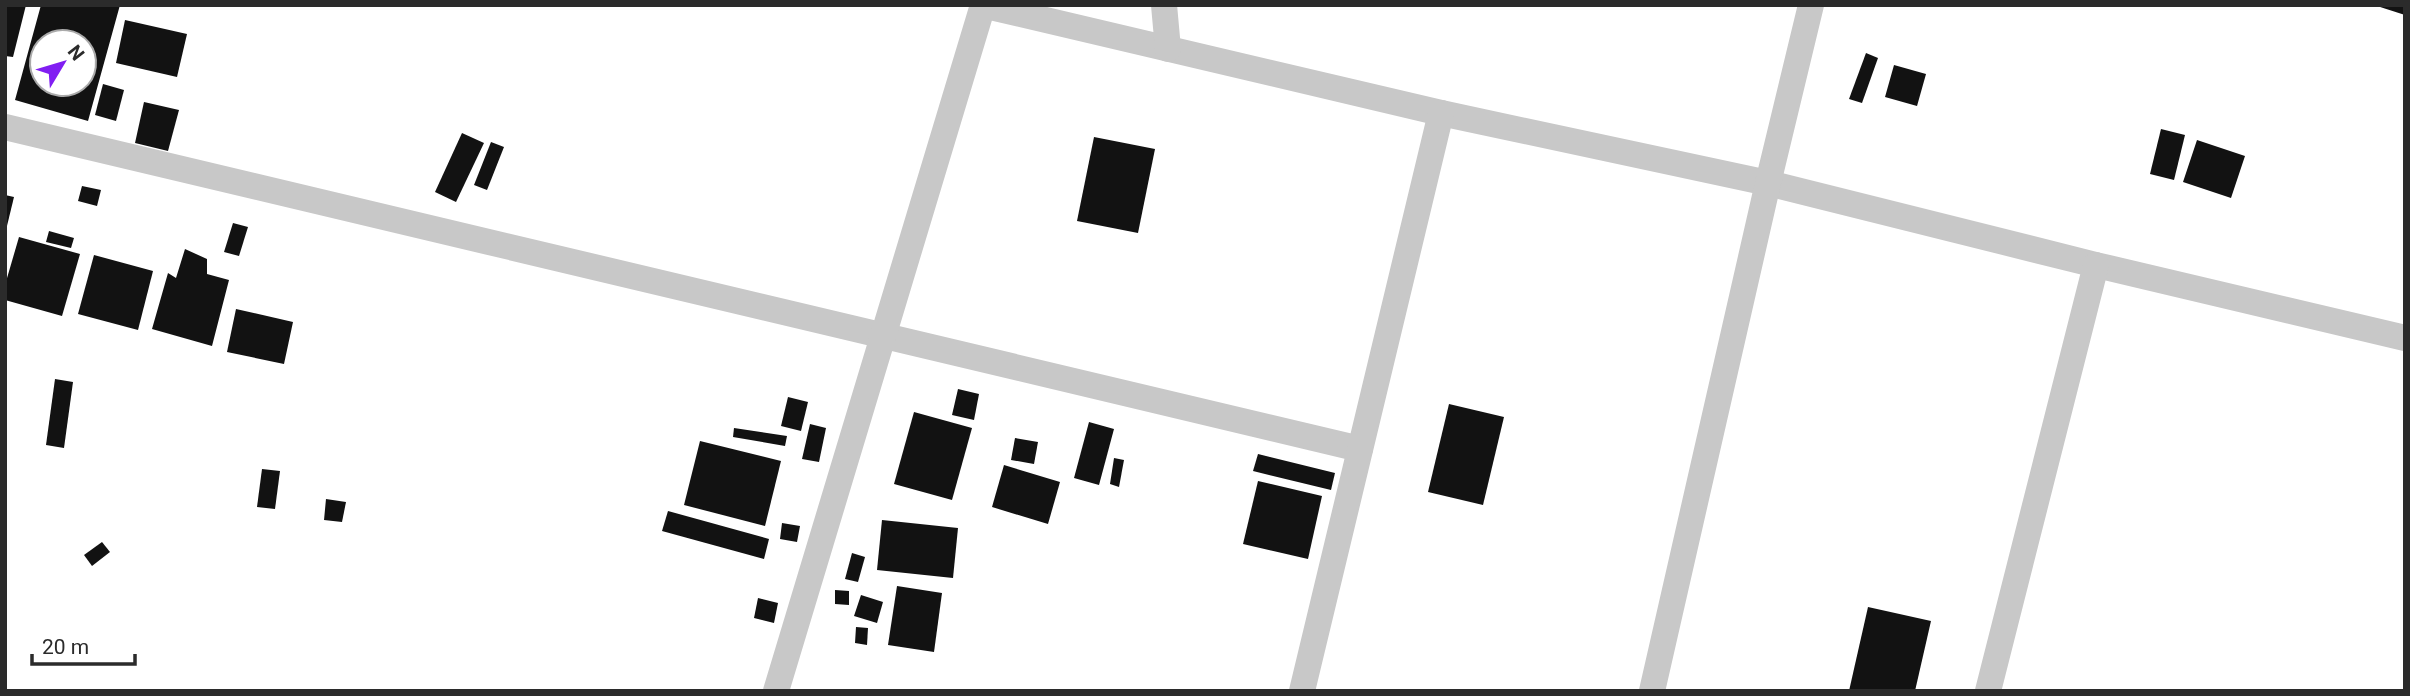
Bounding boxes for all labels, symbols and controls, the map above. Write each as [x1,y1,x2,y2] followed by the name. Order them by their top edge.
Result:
[28,28,98,98] north arrow
[63,40,89,65] text: N
[32,622,135,666] scale bar
[42,635,89,659] text: 20 m

